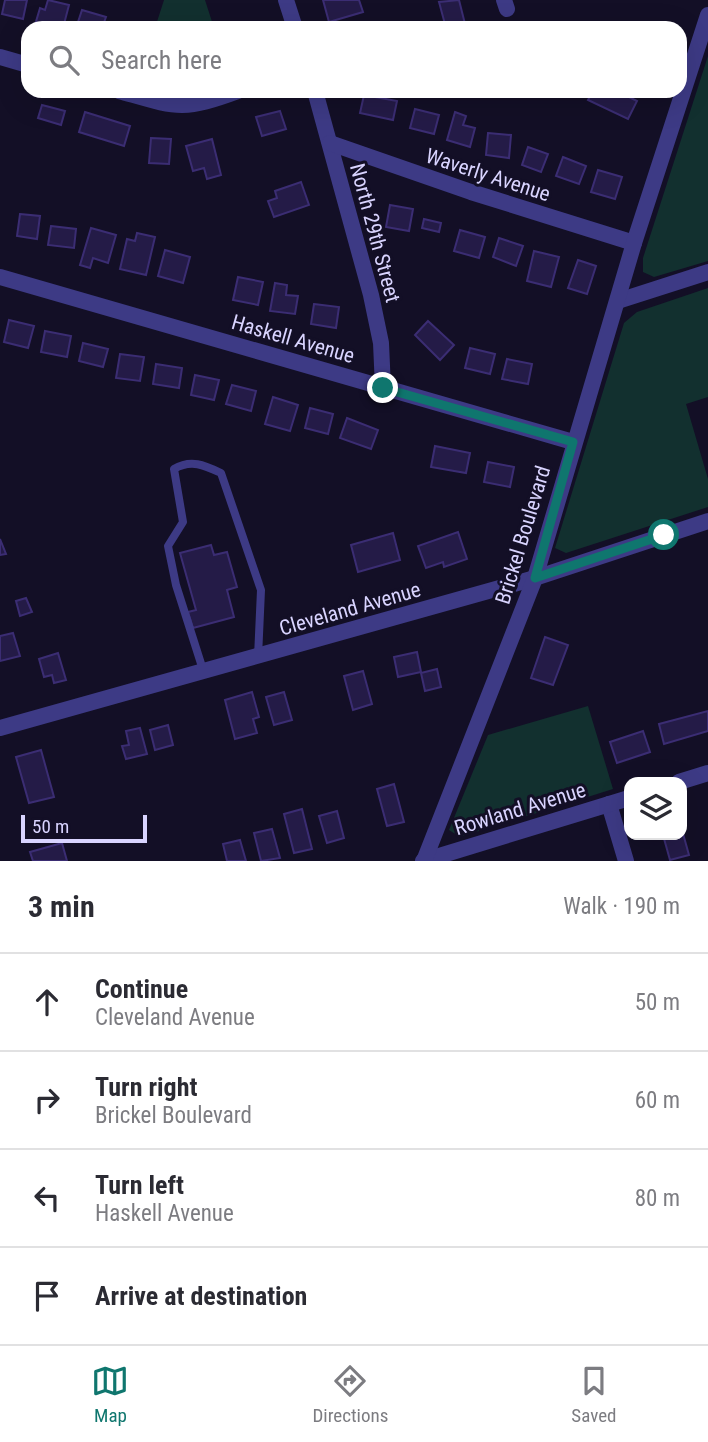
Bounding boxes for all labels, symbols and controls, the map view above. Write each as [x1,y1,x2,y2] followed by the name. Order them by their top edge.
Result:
[21,21,687,98] search box
[45,41,83,79] icon: search
[101,45,222,75] text: Search here
[423,144,553,206] street label: Waverly Avenue
[345,161,405,305] street label: North 29th Street
[229,310,357,368] street label: Haskell Avenue
[367,372,398,403] route end
[491,463,555,607] street label: Brickel Boulevard
[648,519,679,550] route start
[277,577,424,641] street label: Cleveland Avenue
[624,777,687,840] map controls
[624,777,687,840] button: layers
[451,778,589,840] street label: Rowland Avenue
[21,812,147,844] scale bar
[32,815,69,838] text: 50 m
[28,889,95,924] text: 3 min
[563,893,680,920] text: Walk · 190 m
[95,974,188,1004] text: Continue
[28,983,66,1021] icon: ahead
[635,989,680,1016] text: 50 m
[95,1004,255,1031] text: Cleveland Avenue
[95,1072,197,1102] text: Turn right
[28,1081,66,1119] icon: right
[635,1087,680,1114] text: 60 m
[95,1102,252,1129] text: Brickel Boulevard
[95,1170,184,1200] text: Turn left
[28,1179,66,1217] icon: left
[635,1185,680,1212] text: 80 m
[95,1200,234,1227] text: Haskell Avenue
[28,1277,66,1315] icon: arrive
[95,1281,307,1311] text: Arrive at destination
[91,1362,129,1427] tab: Map
[312,1362,388,1427] tab: Directions
[571,1362,617,1427] tab: Saved

